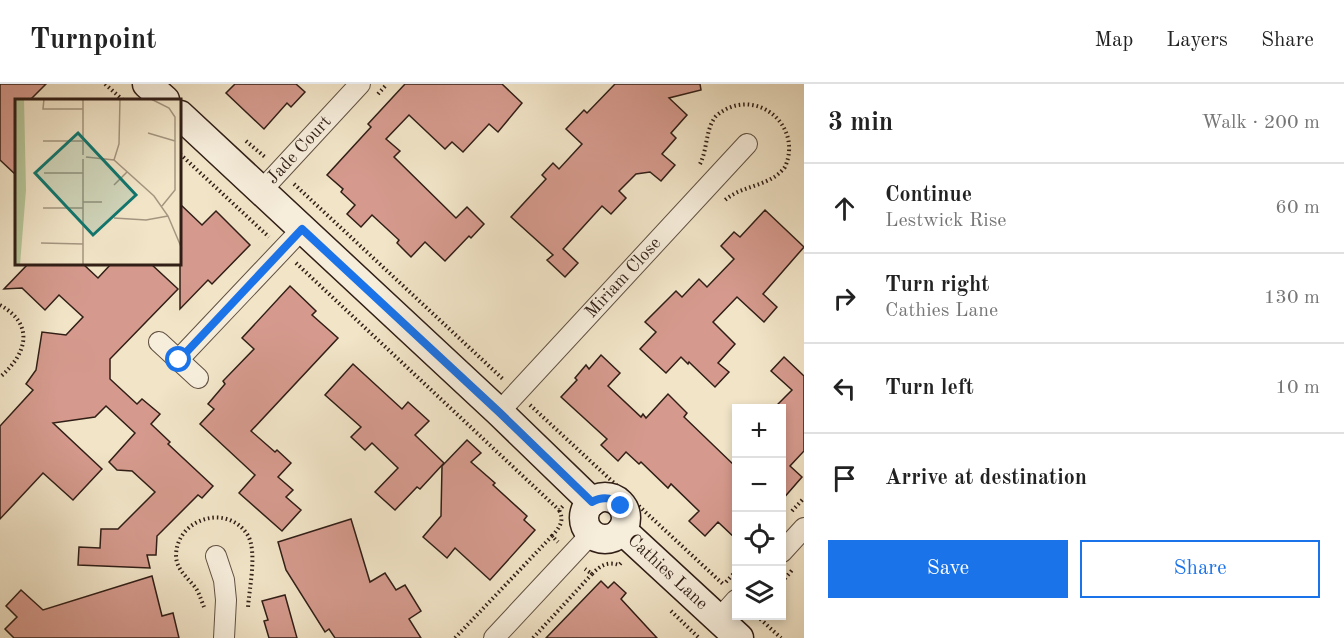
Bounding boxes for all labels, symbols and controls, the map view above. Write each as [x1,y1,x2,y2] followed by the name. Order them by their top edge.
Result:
[30,27,157,55] text: Turnpoint
[1094,30,1133,51] text: Map
[1166,30,1228,51] text: Layers
[1261,30,1314,51] text: Share
[15,99,182,266] inset map
[828,110,893,136] text: 3 min
[263,112,335,187] street label: Jade Court
[1201,113,1320,133] text: Walk · 200 m
[885,184,972,206] text: Continue
[828,192,861,225] icon: ahead
[1275,198,1320,218] text: 60 m
[885,211,1007,231] text: Lestwick Rise
[582,234,665,321] street label: Miriam Close
[885,274,989,296] text: Turn right
[828,282,861,315] icon: right
[1264,288,1320,308] text: 130 m
[885,301,998,321] text: Cathies Lane
[165,346,191,372] route start
[828,372,861,405] icon: left
[885,377,974,399] text: Turn left
[1275,378,1320,398] text: 10 m
[732,404,786,620] map controls
[732,404,786,458] button: +
[732,458,786,512] button: −
[828,462,861,495] icon: arrive
[885,467,1087,489] text: Arrive at destination
[607,492,633,518] route end
[732,512,786,566] button: locate
[624,531,711,613] street label: Cathies Lane
[828,540,1068,598] button: Save
[1080,540,1320,598] button: Share
[732,566,786,620] button: layers

